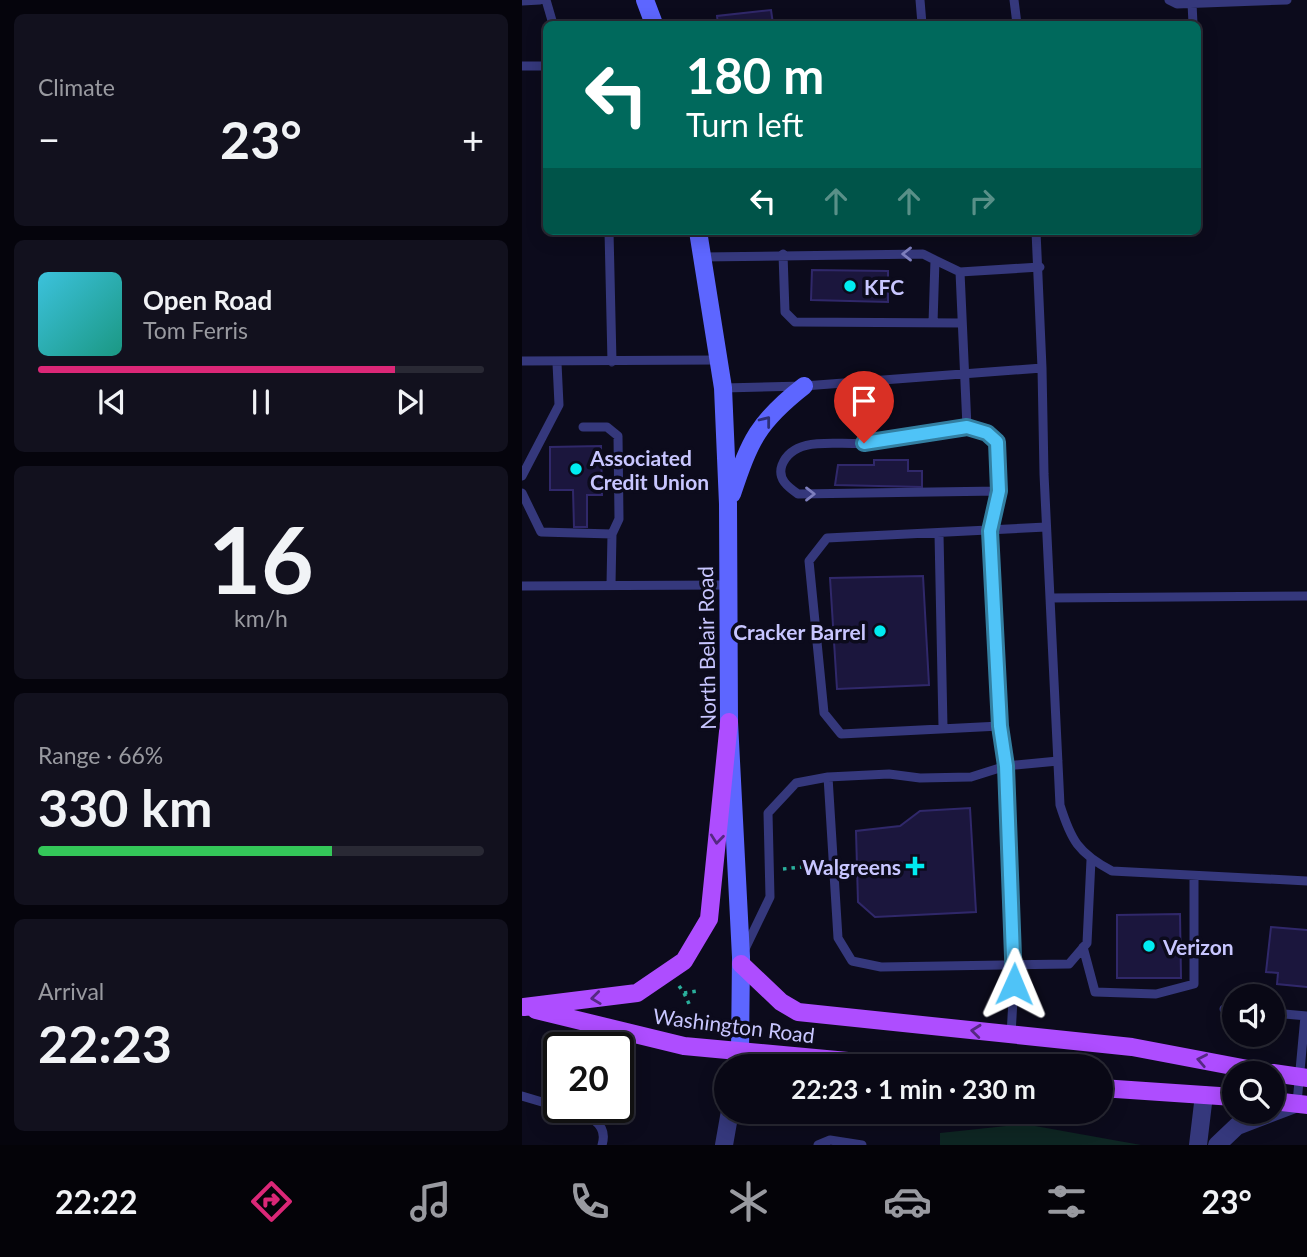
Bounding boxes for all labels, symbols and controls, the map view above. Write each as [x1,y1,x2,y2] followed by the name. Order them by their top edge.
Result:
[686,46,824,104] text: 180 m
[571,49,662,140] icon: left
[38,73,115,101] text: Climate
[686,105,803,144] text: Turn left
[220,108,302,170] text: 23°
[38,116,60,162] text: −
[462,116,484,162] text: +
[744,182,782,220] icon: left
[817,182,855,220] icon: ahead
[890,182,928,220] icon: ahead
[963,182,1001,220] icon: right
[901,246,911,262] one-way arrow
[864,274,904,299] place label: KFC
[842,278,858,294] marker: KFC
[143,284,272,316] text: Open Road
[143,316,248,344] text: Tom Ferris
[834,371,894,443] pin
[845,382,883,420] icon: arrive
[93,383,131,421] icon: previous
[242,383,280,421] icon: pause
[391,383,429,421] icon: next
[758,416,771,428] one-way arrow
[589,445,709,494] place label: Associated Credit Union
[568,461,584,477] marker: Associated Credit Union
[806,486,816,502] one-way arrow
[208,504,314,613] text: 16
[692,566,720,730] street label: North Belair Road
[234,604,288,632] text: km/h
[733,619,866,644] place label: Cracker Barrel
[872,623,888,639] marker: Cracker Barrel
[38,741,163,769] text: Range · 66%
[38,776,212,838] text: 330 km
[710,834,725,845] one-way arrow
[802,854,901,879] place label: Walgreens
[907,858,923,874] marker: Walgreens
[1162,934,1234,959] place label: Verizon
[1141,938,1157,954] marker: Verizon
[977,947,1051,1021] position arrow
[38,977,104,1005] text: Arrival
[1222,984,1285,1124] map controls
[1222,984,1285,1047] button: sound
[590,991,601,1006] one-way arrow
[652,1003,816,1047] street label: Washington Road
[38,1012,172,1074] text: 22:23
[970,1024,981,1039] one-way arrow
[543,1032,634,1123] speed limit sign: 20
[1196,1054,1208,1069] one-way arrow
[1222,1061,1285,1124] button: search
[791,1073,1036,1105] text: 22:23 · 1 min · 230 m
[247,1177,296,1226] icon: directions
[406,1177,455,1226] icon: music
[565,1177,614,1226] icon: phone
[724,1177,773,1226] icon: climate
[883,1177,932,1226] icon: car
[1042,1177,1091,1226] icon: filters
[55,1182,137,1221] text: 22:22
[1201,1182,1252,1221] text: 23°

